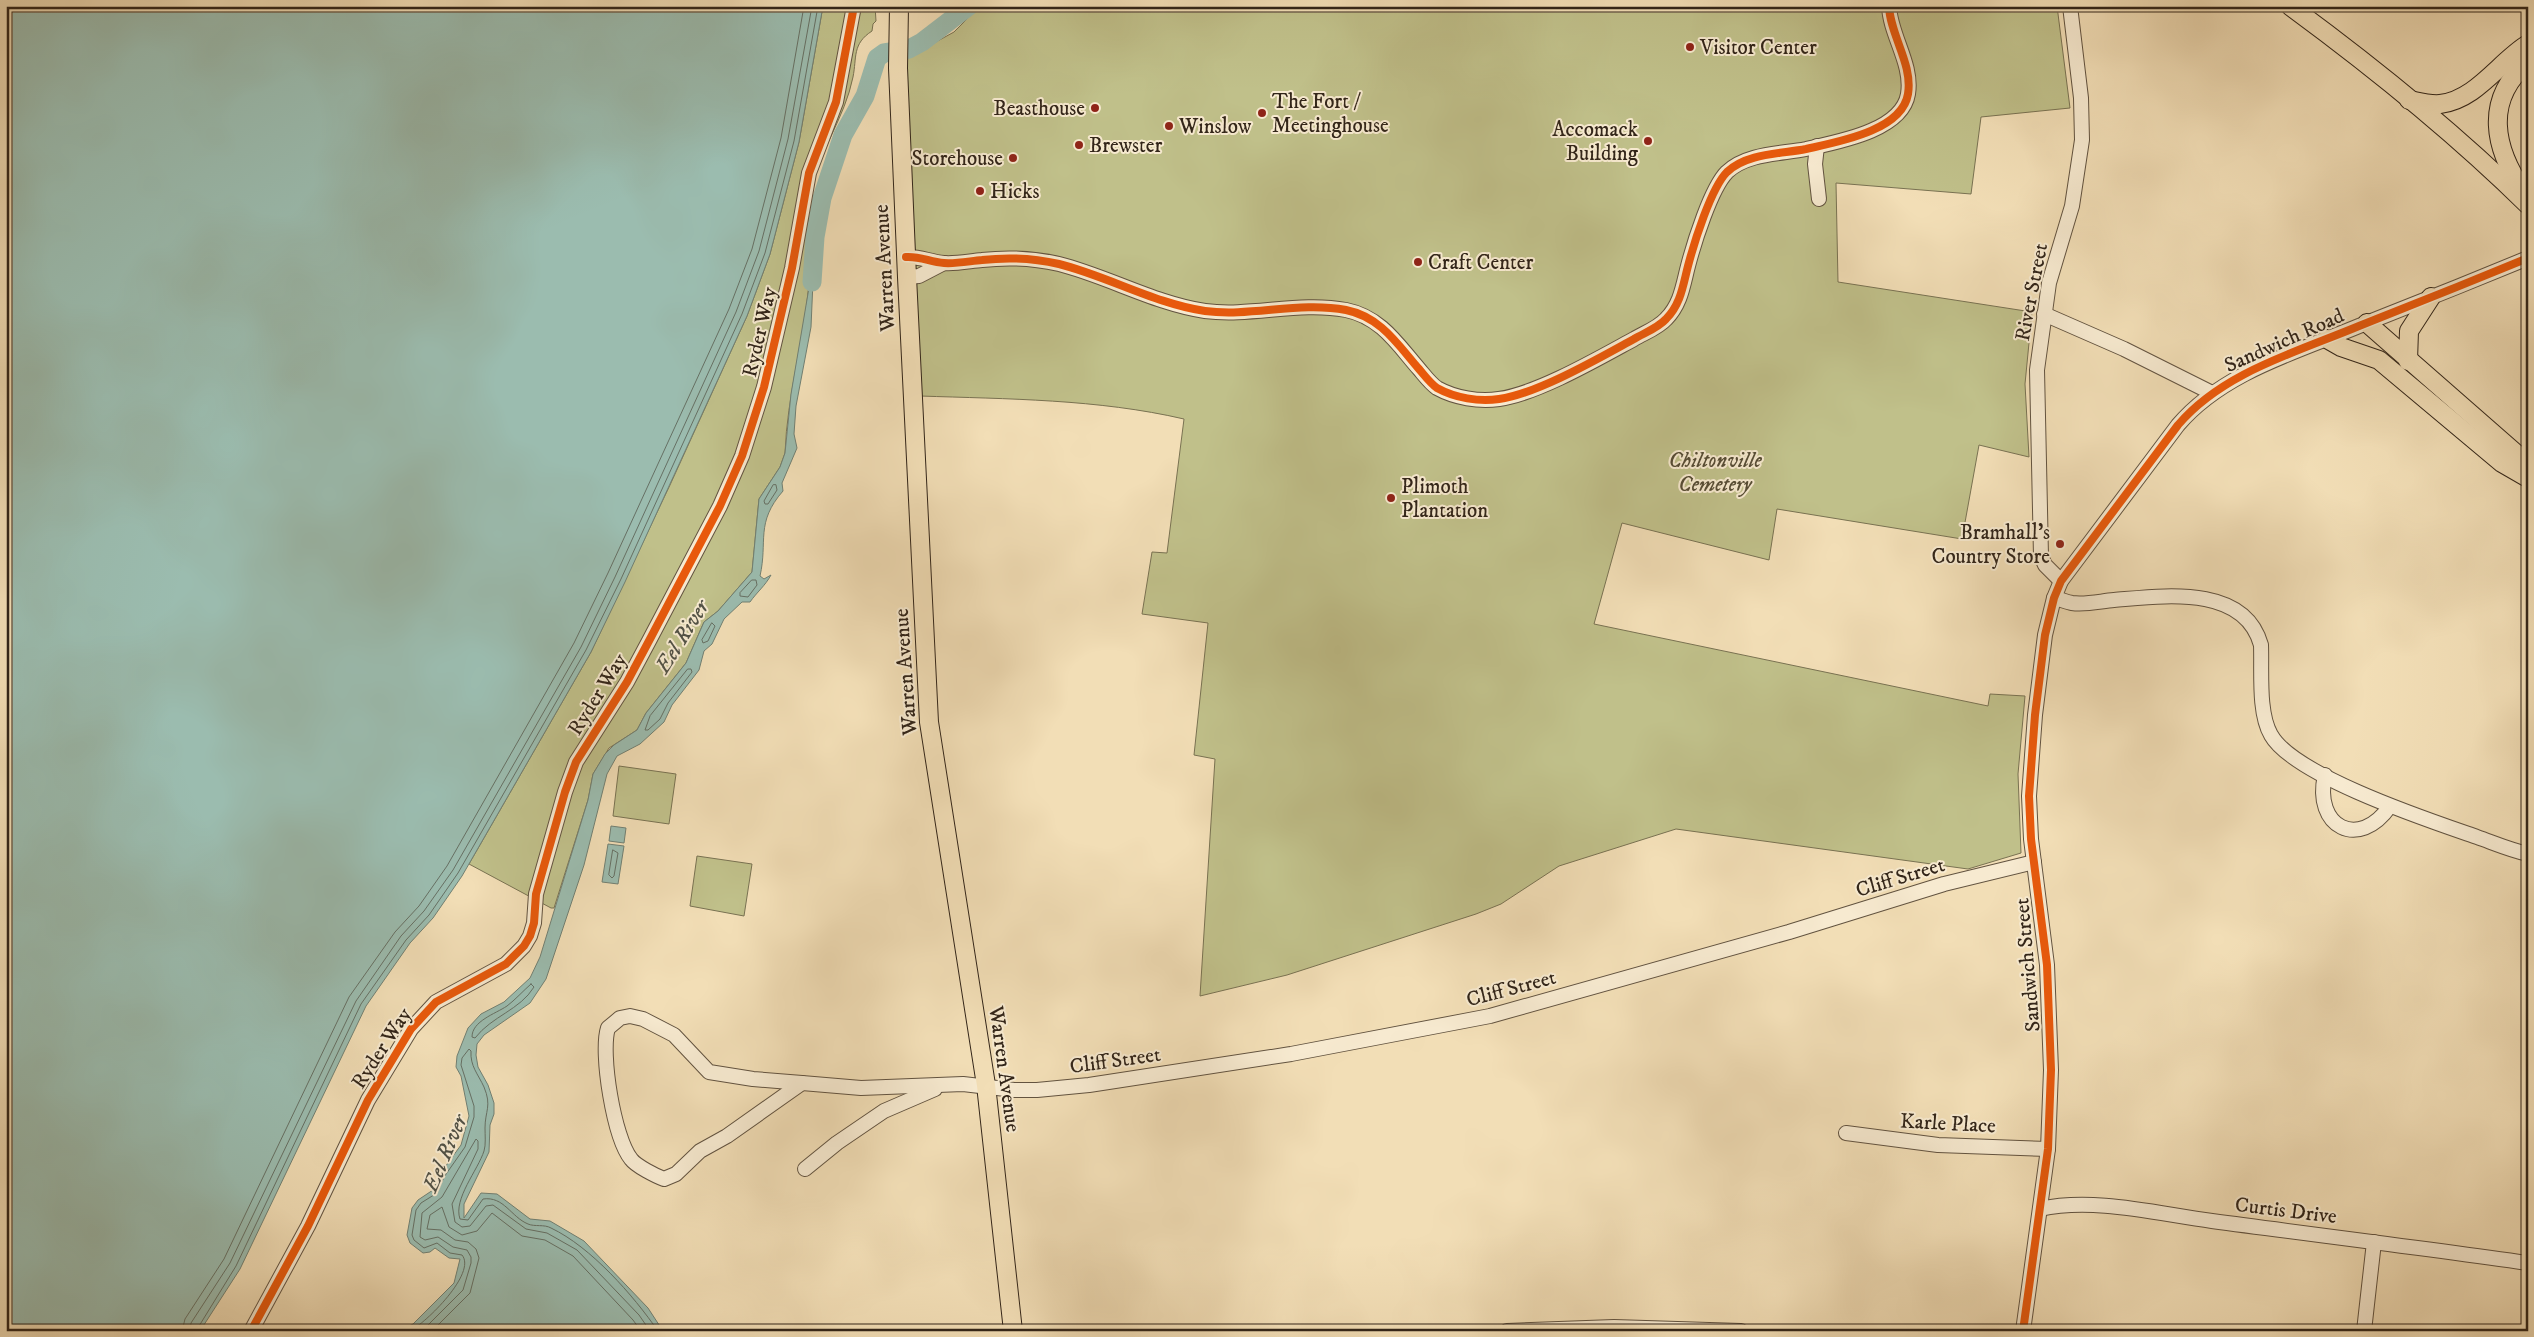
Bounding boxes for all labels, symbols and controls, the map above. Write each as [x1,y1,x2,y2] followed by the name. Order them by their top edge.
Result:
[1699,35,1817,61] place label: Visitor Center
[1684,41,1696,53] marker: Visitor Center
[1272,89,1389,139] place label: The Fort / Meetinghouse
[993,96,1085,122] place label: Beasthouse
[1089,102,1101,114] marker: Beasthouse
[1256,107,1268,119] marker: The Fort / Meetinghouse
[1178,114,1252,140] place label: Winslow
[1552,117,1639,167] place label: Accomack Building
[1163,120,1175,132] marker: Winslow
[1089,133,1163,159] place label: Brewster
[1642,135,1654,147] marker: Accomack Building
[1073,139,1085,151] marker: Brewster
[912,146,1003,172] place label: Storehouse
[1007,152,1019,164] marker: Storehouse
[990,179,1040,205] place label: Hicks
[974,185,986,197] marker: Hicks
[869,203,901,333] street label: Warren Avenue
[2010,241,2054,343] street label: River Street
[1428,250,1533,276] place label: Craft Center
[1412,256,1424,268] marker: Craft Center
[737,284,783,380] street label: Ryder Way
[2221,303,2349,379] street label: Sandwich Road
[1668,448,1762,498] park label: Chiltonville Cemetery
[1401,474,1488,524] place label: Plimoth Plantation
[1385,492,1397,504] marker: Plimoth Plantation
[1931,520,2050,570] place label: Bramhall’s Country Store
[2054,538,2066,550] marker: Bramhall’s Country Store
[648,593,716,680] water label: Eel River
[889,607,923,737] street label: Warren Avenue
[563,648,634,740] street label: Ryder Way
[1853,852,1948,904] street label: Cliff Street
[2009,897,2047,1033] street label: Sandwich Street
[1464,964,1559,1013] street label: Cliff Street
[346,1002,418,1094] street label: Ryder Way
[982,1003,1026,1134] street label: Warren Avenue
[1068,1042,1163,1080] street label: Cliff Street
[416,1109,475,1198] water label: Eel River
[1899,1109,1997,1140] street label: Karle Place
[2234,1192,2339,1230] street label: Curtis Drive

